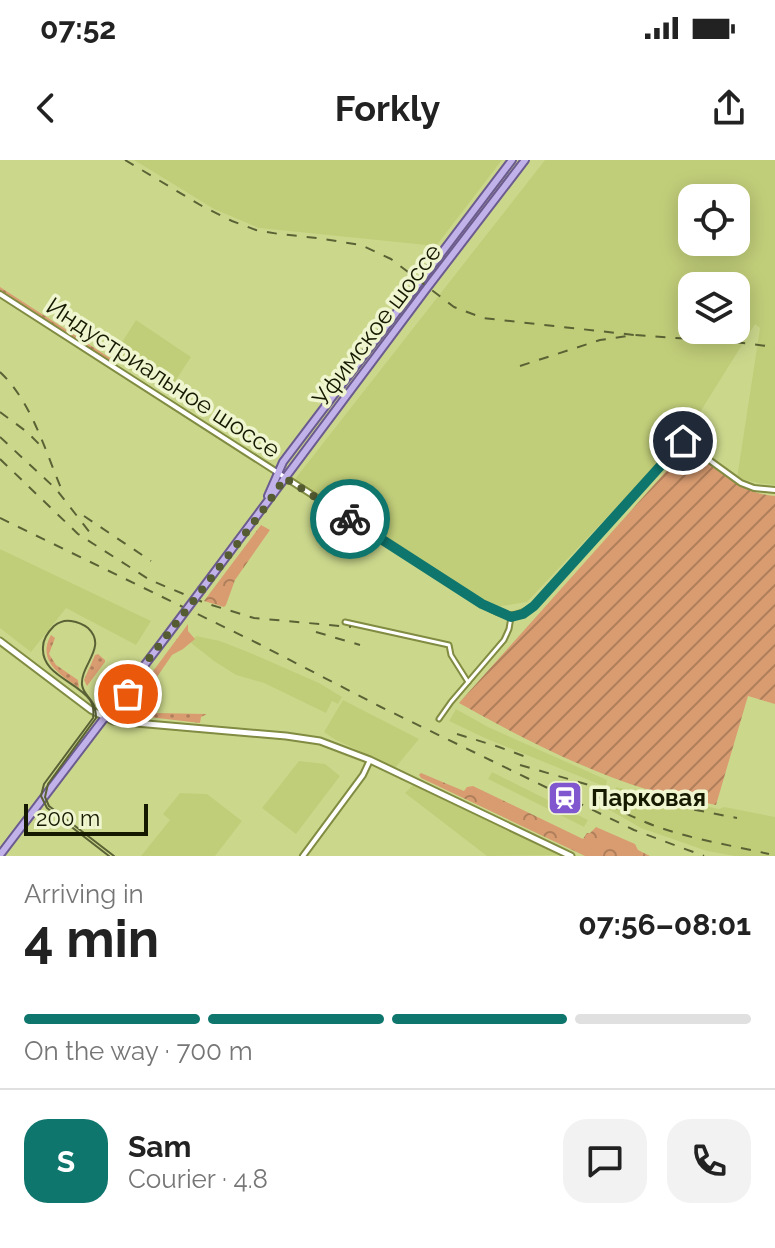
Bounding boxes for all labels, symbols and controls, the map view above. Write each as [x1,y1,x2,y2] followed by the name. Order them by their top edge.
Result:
[40,11,116,46] text: 07:52
[24,86,68,130] icon: back
[707,86,751,130] icon: share
[335,87,440,129] text: Forkly
[678,184,750,344] map controls
[678,184,750,256] button: locate
[306,238,447,412] street label: Уфимское шоссе
[678,272,750,344] button: layers
[41,291,286,464] street label: Индустриальное шоссе
[649,407,717,475] pin
[661,419,705,463] icon: home
[310,479,390,559] courier
[328,497,372,541] icon: bike
[94,660,162,728] pin
[106,672,150,716] icon: bag
[546,779,584,817] station icon: Парковая
[591,783,706,812] place label: Парковая
[24,800,148,836] scale bar
[36,805,100,831] text: 200 m
[24,879,144,909] text: Arriving in
[578,907,751,942] text: 07:56–08:01
[24,908,159,969] text: 4 min
[24,1036,253,1066] text: On the way · 700 m
[563,1119,647,1203] button: chat
[667,1119,751,1203] button: phone
[128,1129,191,1164] text: Sam
[57,1144,75,1179] text: S
[128,1164,268,1194] text: Courier · 4.8

